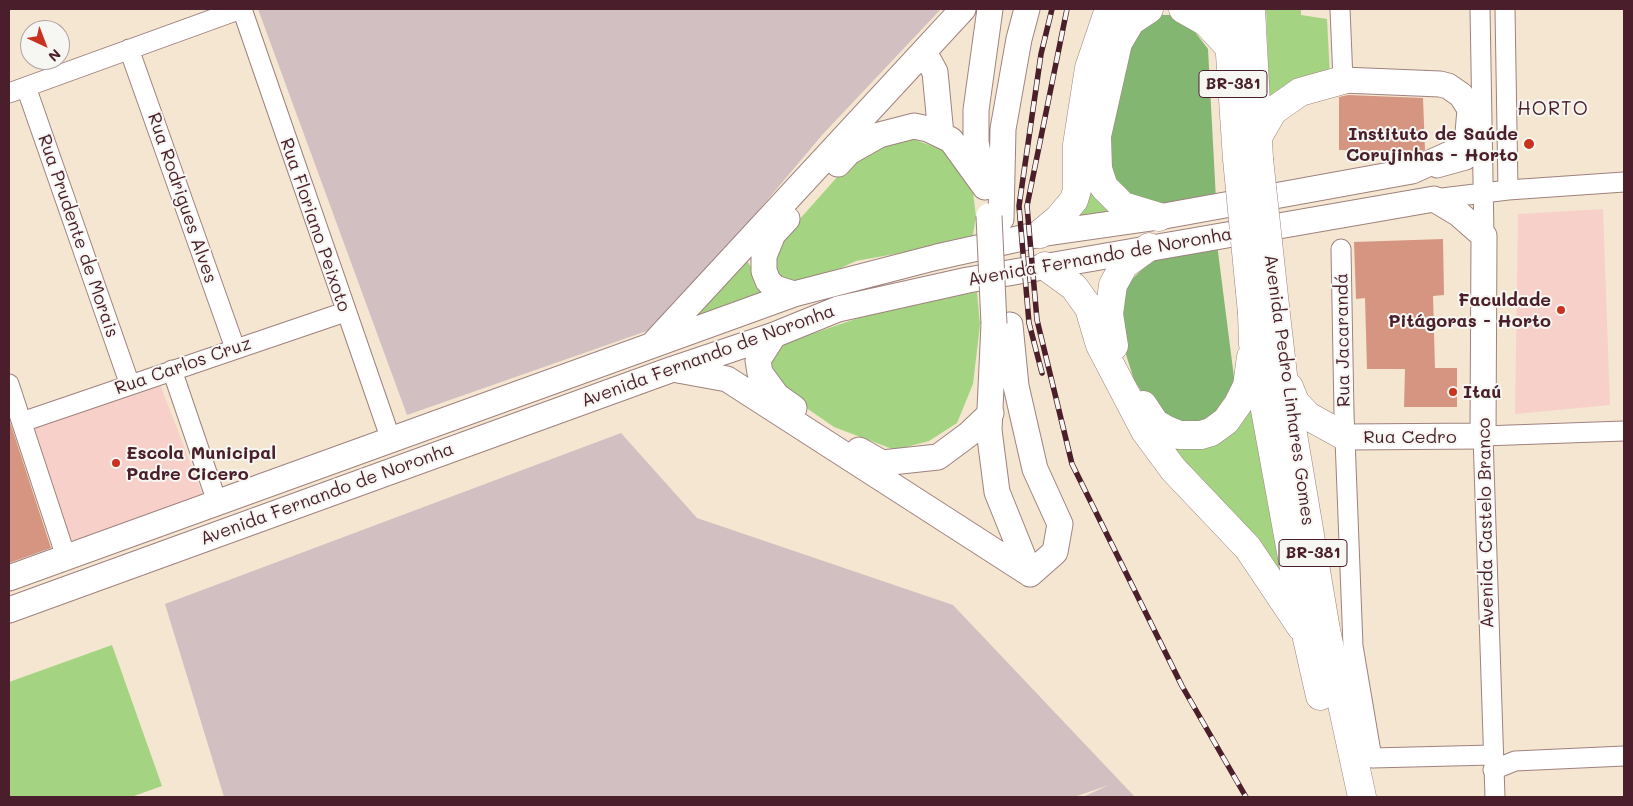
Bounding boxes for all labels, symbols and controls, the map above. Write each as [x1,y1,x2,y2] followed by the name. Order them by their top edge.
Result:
[20,20,70,70] north arrow
[45,45,65,66] text: N
[1199,70,1267,98] road number: BR-381
[1517,98,1589,120] district label: HORTO
[143,110,221,286] street label: Rua Rodrigues Alves
[1346,123,1518,166] place label: Instituto de Saúde Corujinhas - Horto
[33,132,123,340] street label: Rua Prudente de Morais
[275,136,355,314] street label: Rua Floriano Peixoto
[1522,137,1536,151] marker: Instituto de Saúde Corujinhas - Horto
[966,223,1234,291] street label: Avenida Fernando de Noronha
[1259,253,1319,527] street label: Avenida Pedro Linhares Gomes
[1331,273,1355,407] street label: Rua Jacarandá
[1388,289,1551,332] place label: Faculdade Pitágoras - Horto
[579,300,837,412] street label: Avenida Fernando de Noronha
[1555,304,1567,316] marker: Faculdade Pitágoras - Horto
[112,333,254,399] street label: Rua Carlos Cruz
[1463,381,1502,403] place label: Itaú
[1447,386,1459,398] marker: Itaú
[1473,417,1499,629] street label: Avenida Castelo Branco
[1363,426,1457,448] street label: Rua Cedro
[198,438,456,550] street label: Avenida Fernando de Noronha
[126,442,276,484] place label: Escola Municipal Padre Cicero
[110,457,122,469] marker: Escola Municipal Padre Cicero
[1279,540,1347,566] road number: BR-381

